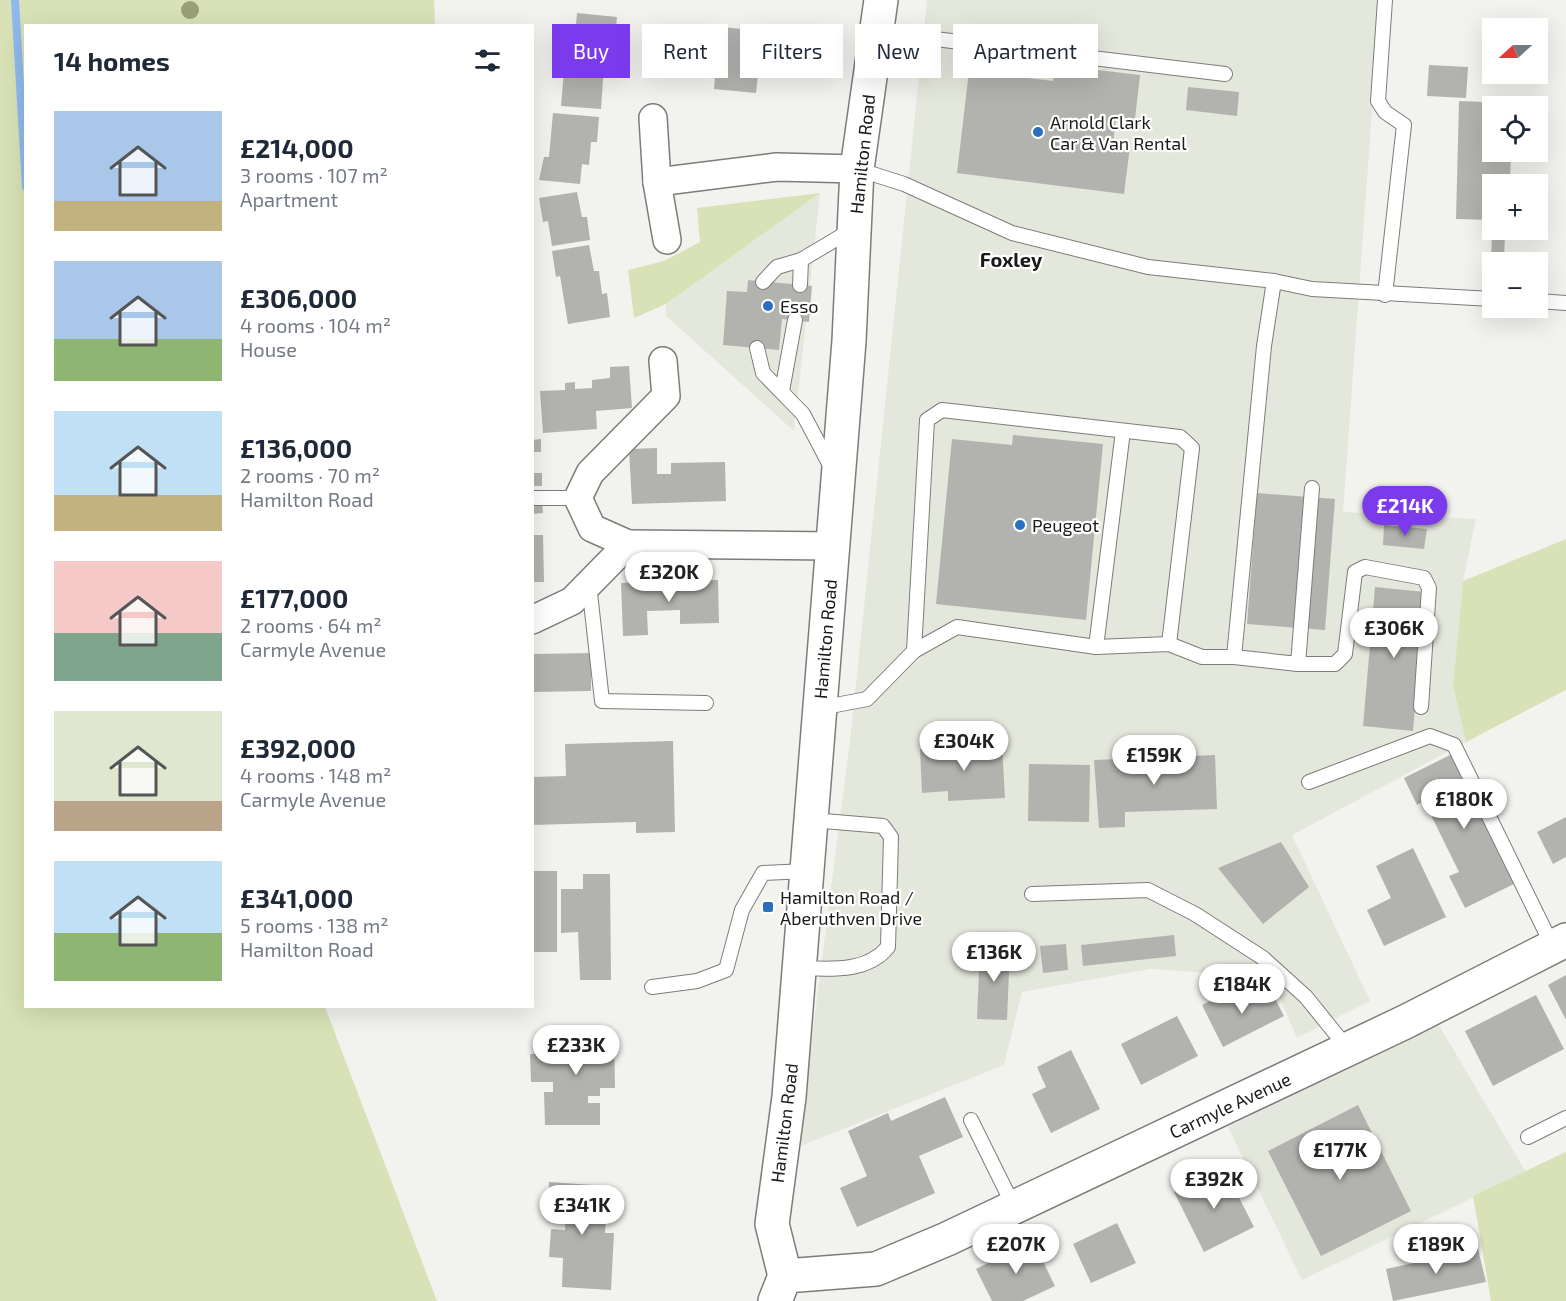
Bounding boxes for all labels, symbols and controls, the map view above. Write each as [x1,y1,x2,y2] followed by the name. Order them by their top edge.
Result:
[1482,18,1548,84] north arrow
[1482,18,1548,318] map controls
[552,24,630,78] chip: Buy
[642,24,728,78] chip: Rent
[740,24,843,78] chip: Filters
[855,24,941,78] chip: New
[953,24,1098,78] chip: Apartment
[471,44,504,77] icon: filters
[54,45,170,76] text: 14 homes
[845,93,879,215] street label: Hamilton Road
[1482,96,1548,162] button: locate
[1050,111,1187,154] place label: Arnold Clark Car & Van Rental
[1031,125,1045,139] marker: Arnold Clark Car & Van Rental
[240,132,354,163] text: £214,000
[102,135,174,207] icon: home
[240,163,388,187] text: 3 rooms · 107 m²
[1482,174,1548,240] button: +
[240,187,338,211] text: Apartment
[980,247,1043,272] district label: Foxley
[1482,252,1548,318] button: −
[240,282,357,313] text: £306,000
[102,285,174,357] icon: home
[780,295,819,317] place label: Esso
[761,299,775,313] marker: Esso
[240,313,391,337] text: 4 rooms · 104 m²
[240,337,297,361] text: House
[240,432,352,463] text: £136,000
[102,435,174,507] icon: home
[240,463,380,487] text: 2 rooms · 70 m²
[1363,486,1447,537] pin: £214K
[240,487,374,511] text: Hamilton Road
[1376,493,1434,517] text: £214K
[1032,514,1099,536] place label: Peugeot
[1013,518,1027,532] marker: Peugeot
[627,552,711,603] pin: £320K
[639,559,699,583] text: £320K
[809,578,841,700] street label: Hamilton Road
[240,582,348,613] text: £177,000
[102,585,174,657] icon: home
[1352,608,1436,659] pin: £306K
[240,613,382,637] text: 2 rooms · 64 m²
[1364,615,1424,639] text: £306K
[240,637,386,661] text: Carmyle Avenue
[922,721,1006,772] pin: £304K
[933,728,995,752] text: £304K
[240,732,356,763] text: £392,000
[102,735,174,807] icon: home
[1112,735,1196,786] pin: £159K
[1126,742,1182,766] text: £159K
[240,763,391,787] text: 4 rooms · 148 m²
[1422,779,1506,830] pin: £180K
[1435,786,1493,810] text: £180K
[240,787,386,811] text: Carmyle Avenue
[240,882,353,913] text: £341,000
[102,885,174,957] icon: home
[780,886,922,929] place label: Hamilton Road / Aberuthven Drive
[761,900,775,914] marker: Hamilton Road / Aberuthven Drive
[240,913,388,937] text: 5 rooms · 138 m²
[952,932,1036,983] pin: £136K
[240,937,374,961] text: Hamilton Road
[966,939,1022,963] text: £136K
[1200,964,1284,1015] pin: £184K
[1213,971,1271,995] text: £184K
[534,1025,618,1076] pin: £233K
[547,1032,605,1056] text: £233K
[766,1062,802,1184] street label: Hamilton Road
[1166,1067,1294,1143] street label: Carmyle Avenue
[1298,1130,1382,1181] pin: £177K
[1313,1137,1367,1161] text: £177K
[1172,1159,1256,1210] pin: £392K
[1184,1166,1244,1190] text: £392K
[540,1185,624,1236] pin: £341K
[553,1192,611,1216] text: £341K
[974,1224,1058,1275] pin: £207K
[1394,1224,1478,1275] pin: £189K
[986,1231,1046,1255] text: £207K
[1407,1231,1465,1255] text: £189K

